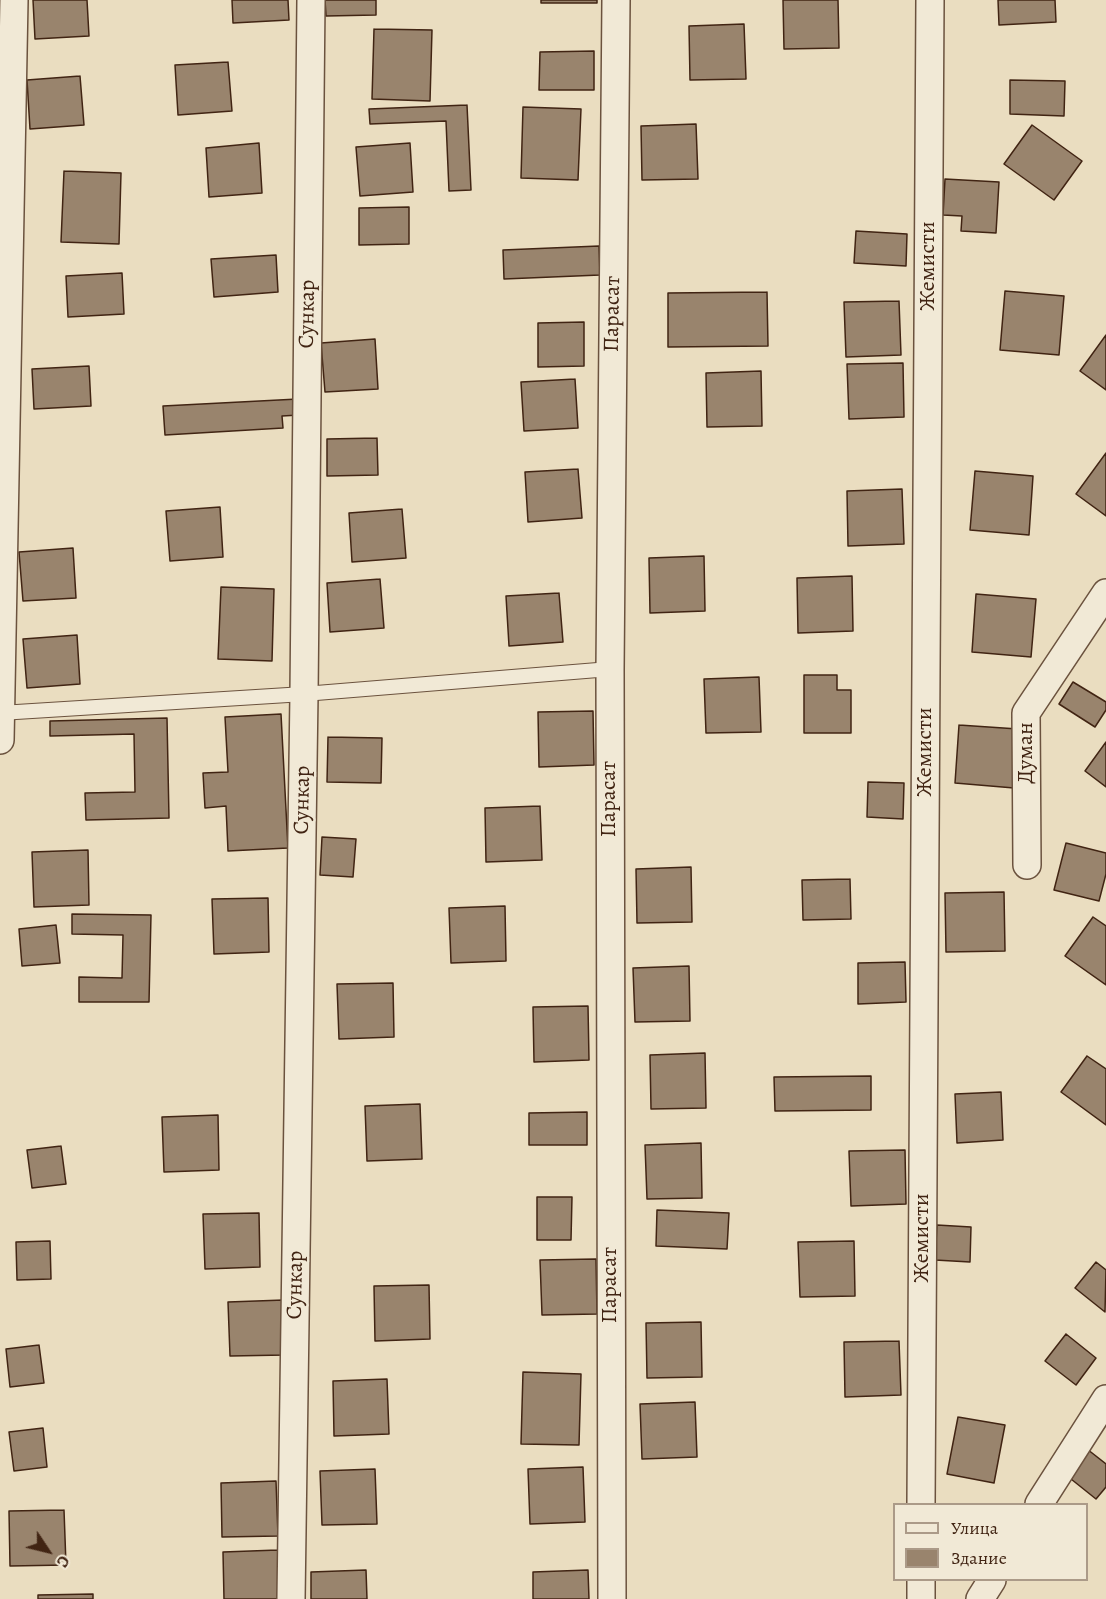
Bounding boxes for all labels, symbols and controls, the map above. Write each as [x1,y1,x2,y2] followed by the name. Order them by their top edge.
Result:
[916,221,942,311] street label: Жемисти
[599,276,627,352] street label: Парасат
[294,279,322,349] street label: Сункар
[913,707,939,797] street label: Жемисти
[1014,722,1040,784] street label: Думан
[597,761,623,837] street label: Парасат
[289,765,317,835] street label: Сункар
[910,1193,936,1283] street label: Жемисти
[598,1247,624,1323] street label: Парасат
[282,1250,310,1320] street label: Сункар
[893,1503,1088,1581] legend
[951,1516,998,1540] text: Улица
[18,1521,78,1581] north arrow
[951,1546,1007,1570] text: Здание
[51,1551,75,1572] text: С

